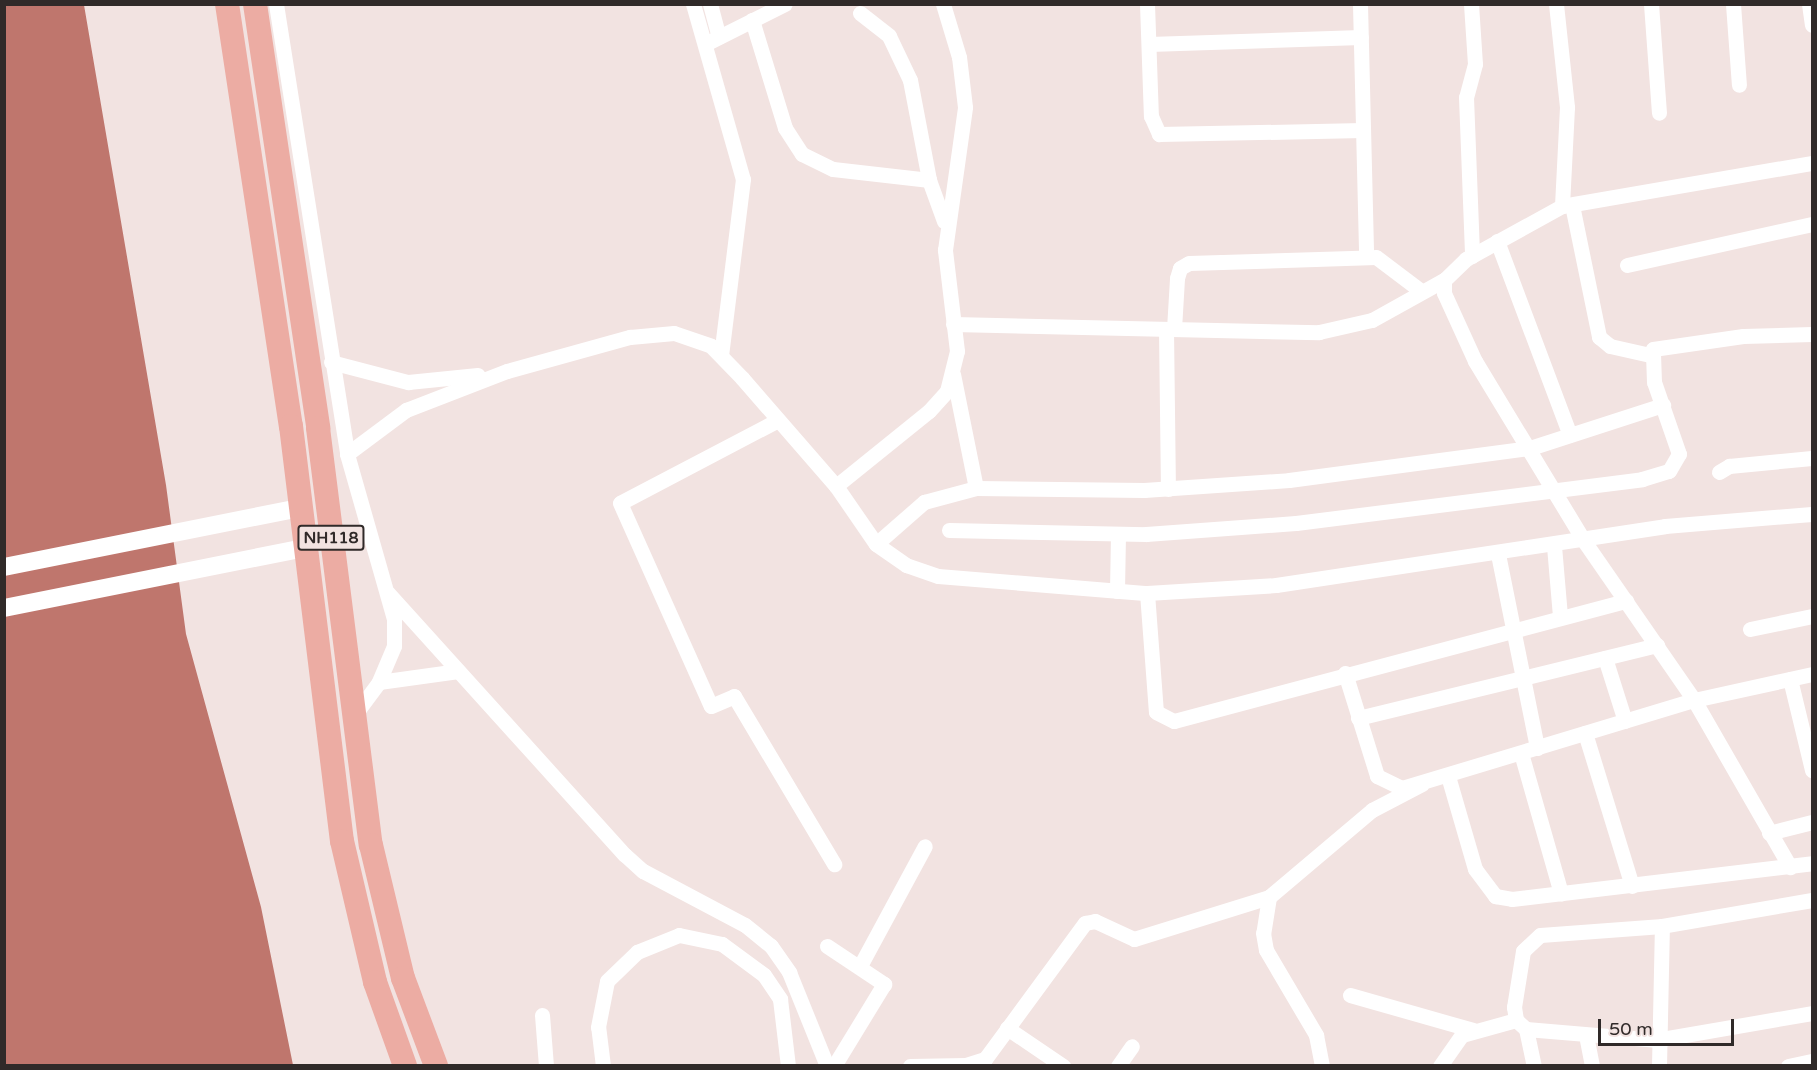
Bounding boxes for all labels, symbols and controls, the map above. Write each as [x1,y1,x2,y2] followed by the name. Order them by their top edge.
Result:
[296,525,366,551] road number: NH118
[1601,1007,1738,1045] scale bar
[1609,1018,1653,1040] text: 50 m

